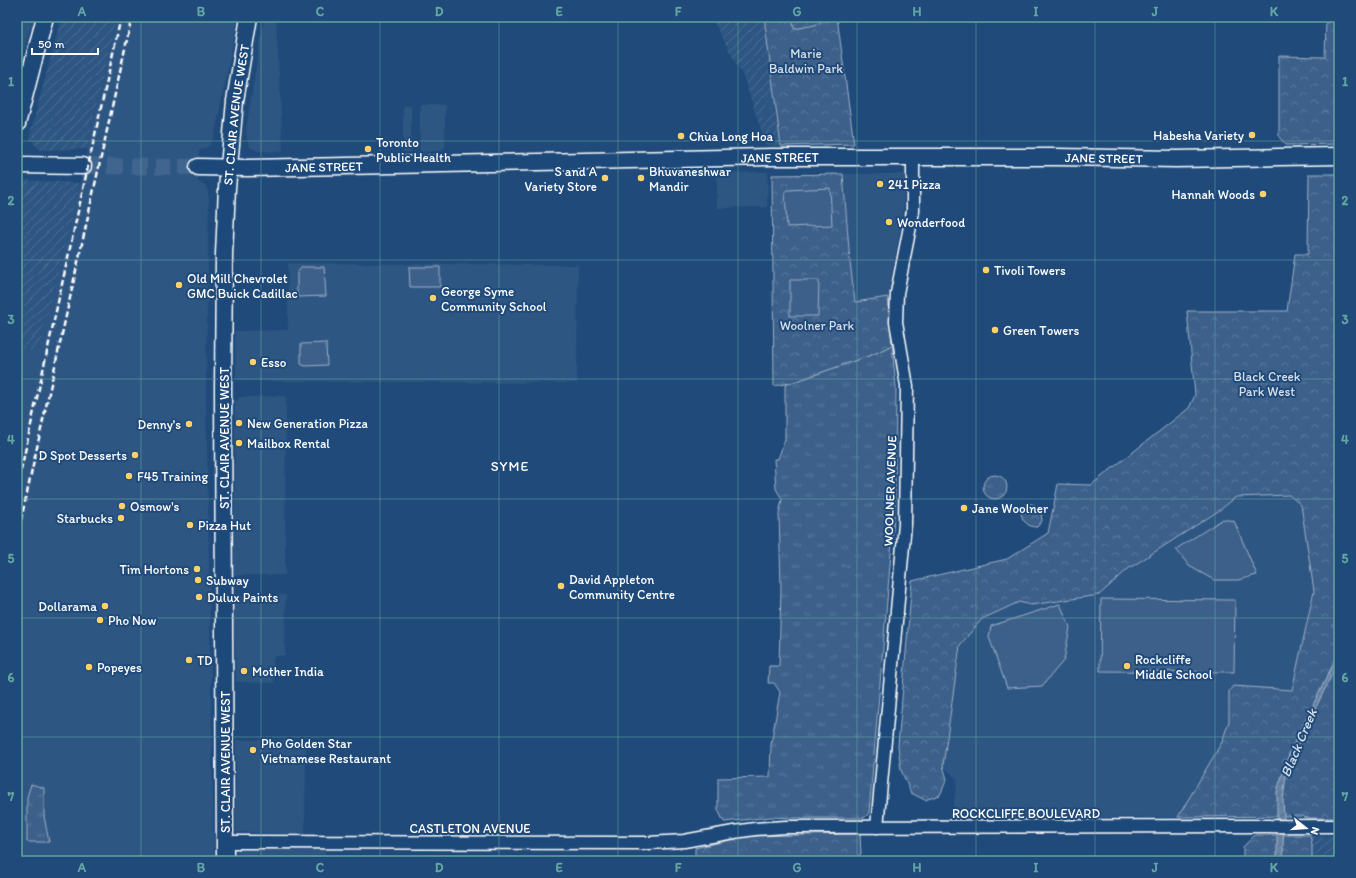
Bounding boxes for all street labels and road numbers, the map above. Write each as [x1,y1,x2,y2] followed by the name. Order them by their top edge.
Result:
[220,42,252,186] street label: ST. CLAIR AVENUE WEST
[741,150,819,165] street label: JANE STREET
[1065,150,1144,166] street label: JANE STREET
[285,158,364,175] street label: JANE STREET
[217,366,232,509] street label: ST. CLAIR AVENUE WEST
[881,435,899,547] street label: WOOLNER AVENUE
[218,690,233,833] street label: ST. CLAIR AVENUE WEST
[952,806,1100,821] street label: ROCKCLIFFE BOULEVARD
[410,821,530,836] street label: CASTLETON AVENUE

